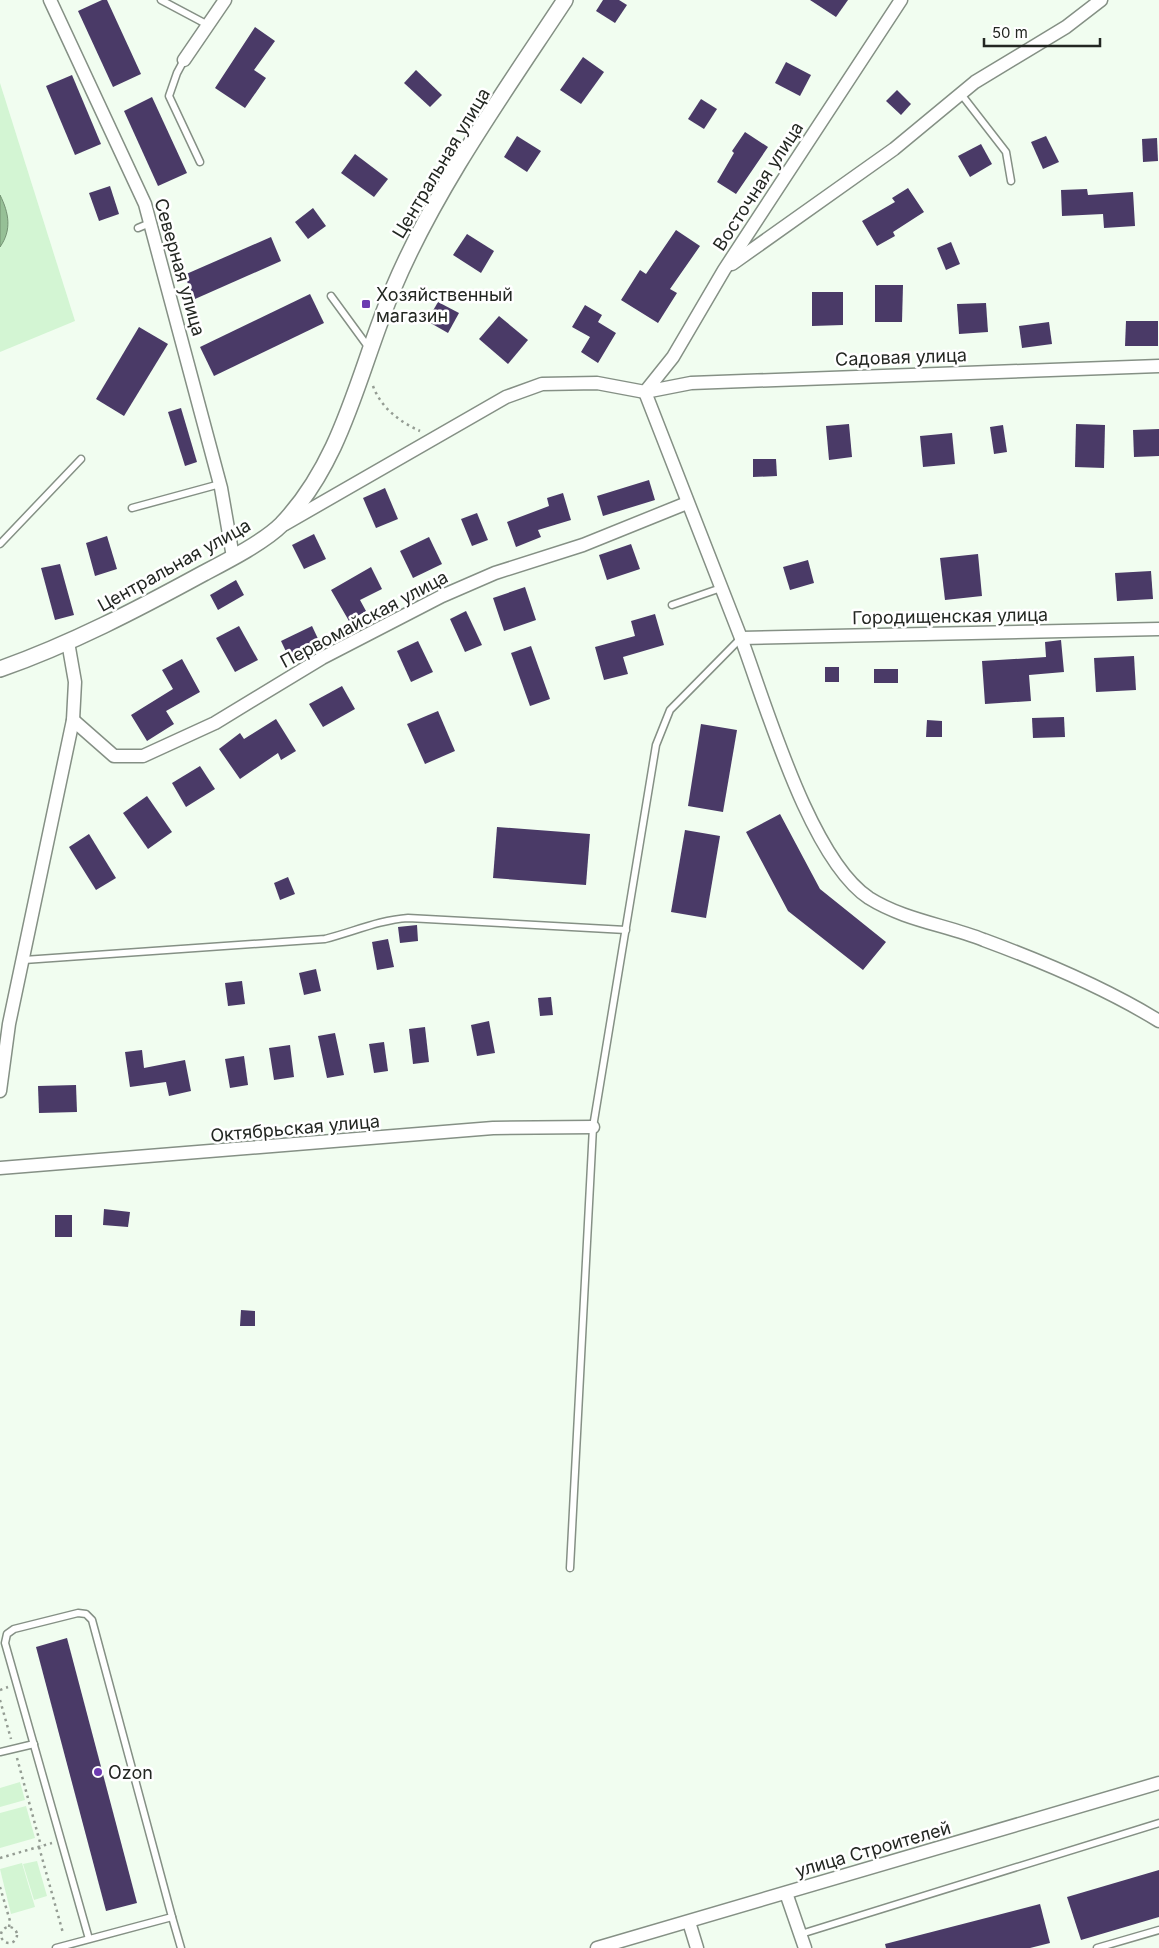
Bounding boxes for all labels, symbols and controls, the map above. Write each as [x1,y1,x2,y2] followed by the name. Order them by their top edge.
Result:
[984,15,1100,47] scale bar
[992,23,1028,42] text: 50 m
[388,84,494,242] street label: Центральная улица
[709,118,807,254] street label: Восточная улица
[150,196,210,338] street label: Северная улица
[376,284,513,326] place label: Хозяйственный магазин
[360,298,372,310] marker: Хозяйственный магазин
[835,344,967,370] street label: Садовая улица
[94,514,254,616] street label: Центральная улица
[277,566,451,672] street label: Первомайская улица
[852,604,1048,628] street label: Городищенская улица
[209,1110,381,1146] street label: Октябрьская улица
[108,1762,153,1783] place label: Ozon
[92,1766,104,1778] marker: Ozon
[793,1817,953,1881] street label: улица Строителей

